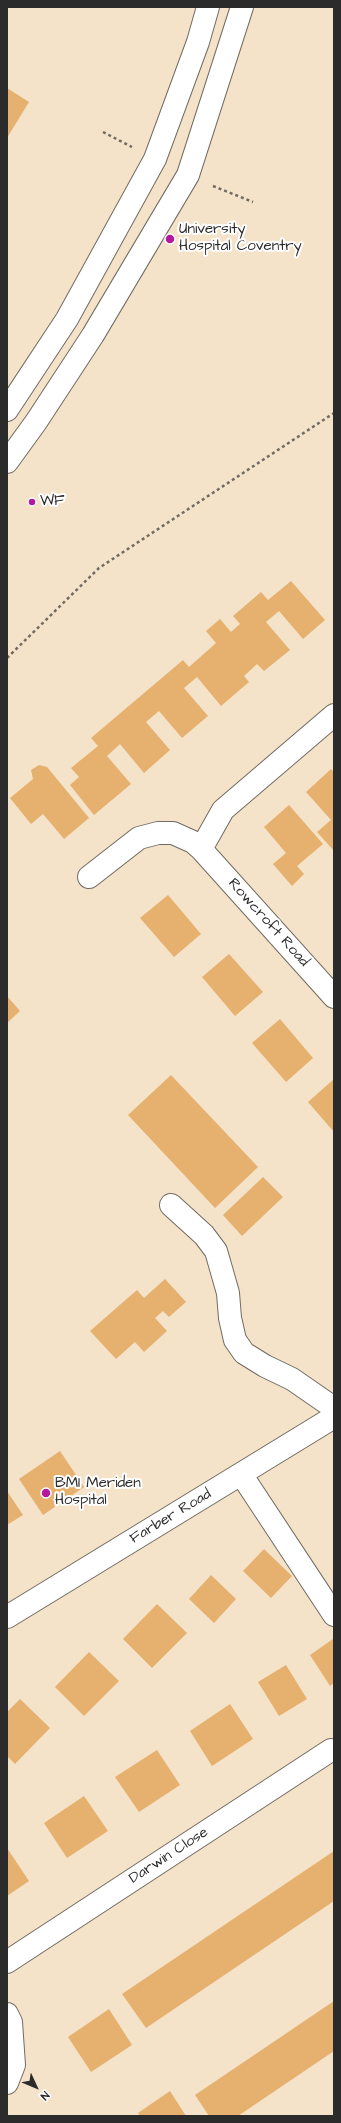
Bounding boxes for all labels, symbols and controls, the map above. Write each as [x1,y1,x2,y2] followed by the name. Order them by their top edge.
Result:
[179,221,302,256] place label: University Hospital Coventry
[164,233,176,245] marker: University Hospital Coventry
[40,493,64,511] place label: WF
[27,497,37,507] marker: WF
[224,875,312,971] street label: Rowcroft Road
[55,1475,141,1510] place label: BMI Meriden Hospital
[127,1486,215,1548] street label: Farber Road
[40,1487,52,1499] marker: BMI Meriden Hospital
[126,1824,212,1888] street label: Darwin Close
[16,2067,56,2107] north arrow
[37,2088,53,2103] text: N

